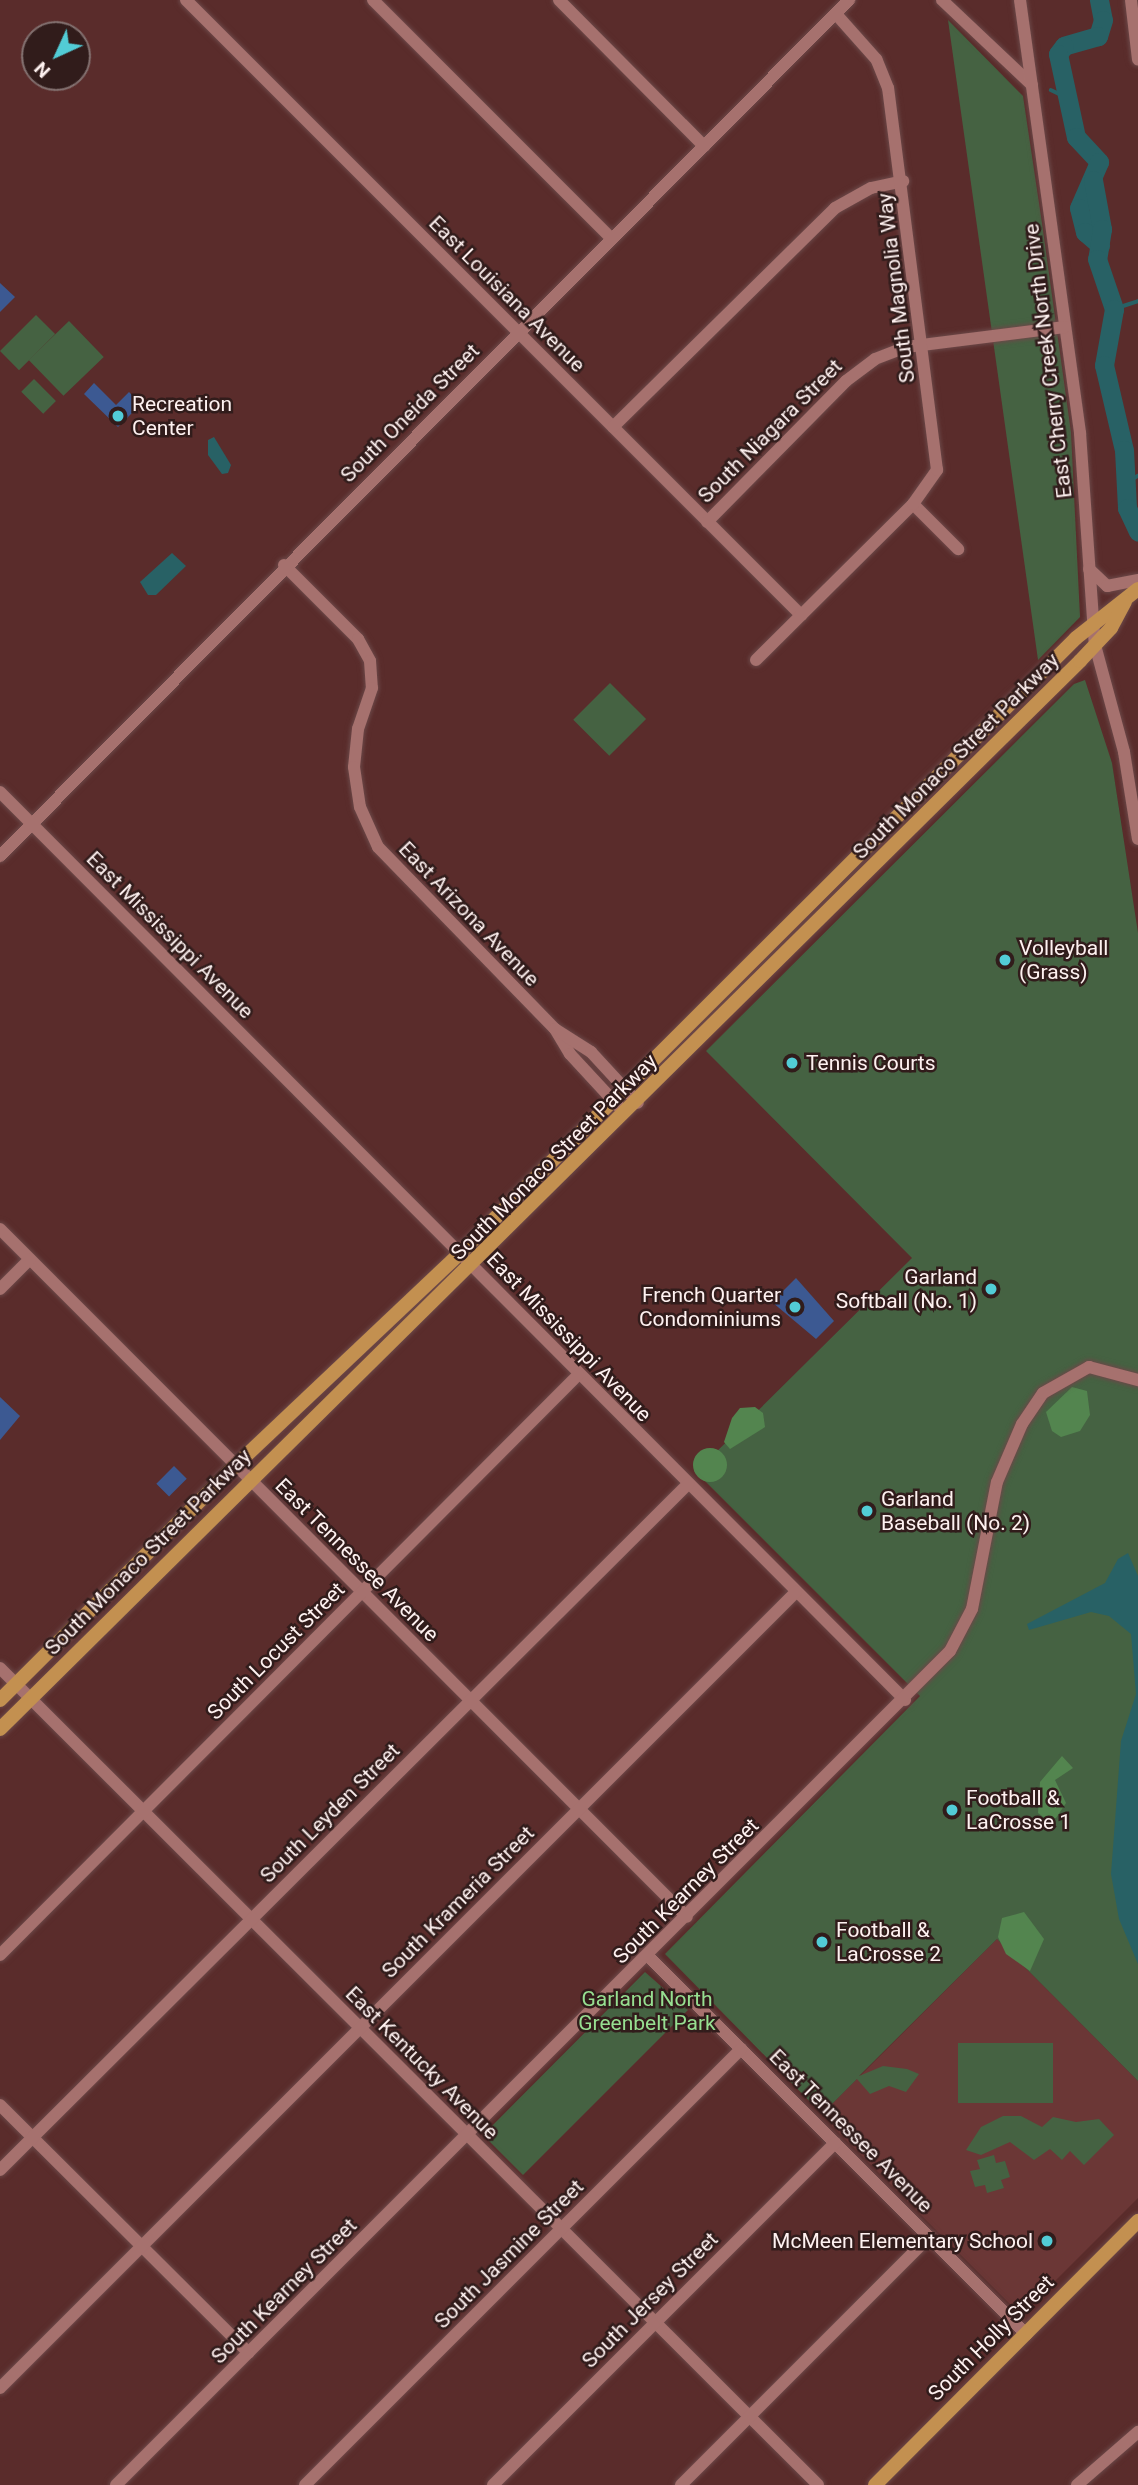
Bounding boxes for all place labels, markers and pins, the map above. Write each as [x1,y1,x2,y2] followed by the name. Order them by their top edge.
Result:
[132,391,232,441] place label: Recreation Center
[110,408,126,424] marker: Recreation Center
[1019,935,1108,985] place label: Volleyball (Grass)
[997,952,1013,968] marker: Volleyball (Grass)
[806,1050,936,1076] place label: Tennis Courts
[784,1055,800,1071] marker: Tennis Courts
[836,1264,977,1314] place label: Garland Softball (No. 1)
[983,1281,999,1297] marker: Garland Softball (No. 1)
[639,1282,781,1332] place label: French Quarter Condominiums
[787,1299,803,1315] marker: French Quarter Condominiums
[881,1486,1030,1536] place label: Garland Baseball (No. 2)
[859,1503,875,1519] marker: Garland Baseball (No. 2)
[966,1785,1071,1835] place label: Football & LaCrosse 1
[944,1802,960,1818] marker: Football & LaCrosse 1
[836,1917,941,1967] place label: Football & LaCrosse 2
[814,1934,830,1950] marker: Football & LaCrosse 2
[772,2228,1033,2254] place label: McMeen Elementary School
[1039,2233,1055,2249] marker: McMeen Elementary School

